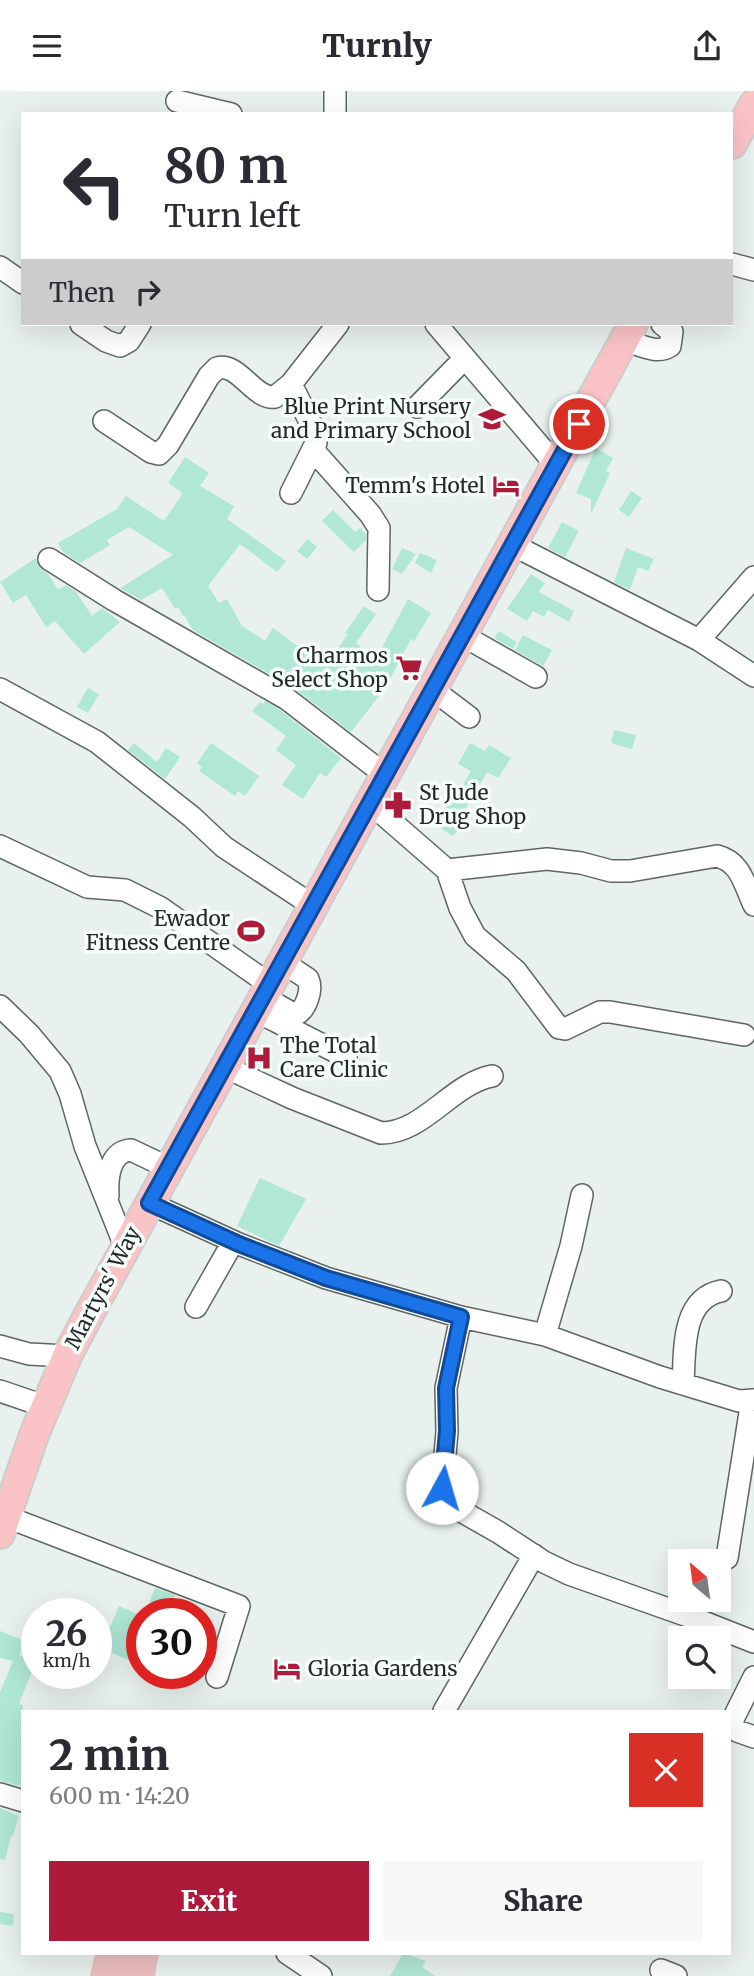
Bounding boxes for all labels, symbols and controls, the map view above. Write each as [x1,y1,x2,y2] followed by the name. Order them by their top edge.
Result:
[322,26,432,66] text: Turnly
[28,27,66,65] icon: menu
[688,27,726,65] icon: share
[164,135,287,196] text: 80 m
[49,140,140,231] icon: left
[164,196,301,236] text: Turn left
[129,273,167,311] icon: right
[49,276,115,309] text: Then
[271,393,472,444] place label: Blue Print Nursery and Primary School
[549,394,609,454] pin
[477,404,507,434] school or university icon: Blue Print Nursery and Primary School
[560,405,598,443] icon: arrive
[491,471,521,501] hotel icon: Temm's Hotel
[345,472,485,499] place label: Temm's Hotel
[271,642,388,693] place label: Charmos Select Shop
[394,653,424,683] supermarket icon: Charmos Select Shop
[419,779,526,830] place label: St Jude Drug Shop
[383,790,413,820] pharmacy icon: St Jude Drug Shop
[86,905,230,956] place label: Ewador Fitness Centre
[236,916,266,946] sports icon: Ewador Fitness Centre
[280,1032,388,1083] place label: The Total Care Clinic
[244,1043,274,1073] hospital icon: The Total Care Clinic
[59,1221,147,1354] street label: Martyrs' Way
[405,1451,479,1525] position arrow
[668,1549,732,1612] north arrow
[668,1549,731,1689] map controls
[126,1598,217,1689] speed limit sign: 30
[46,1612,87,1656] text: 26
[668,1626,731,1689] button: search
[43,1649,90,1672] text: km/h
[272,1654,302,1684] hotel icon: Gloria Gardens
[308,1655,458,1682] place label: Gloria Gardens
[49,1729,169,1781] text: 2 min
[629,1733,703,1807] button: close
[49,1781,190,1810] text: 600 m · 14:20
[49,1861,369,1941] button: Exit
[383,1861,703,1941] button: Share

